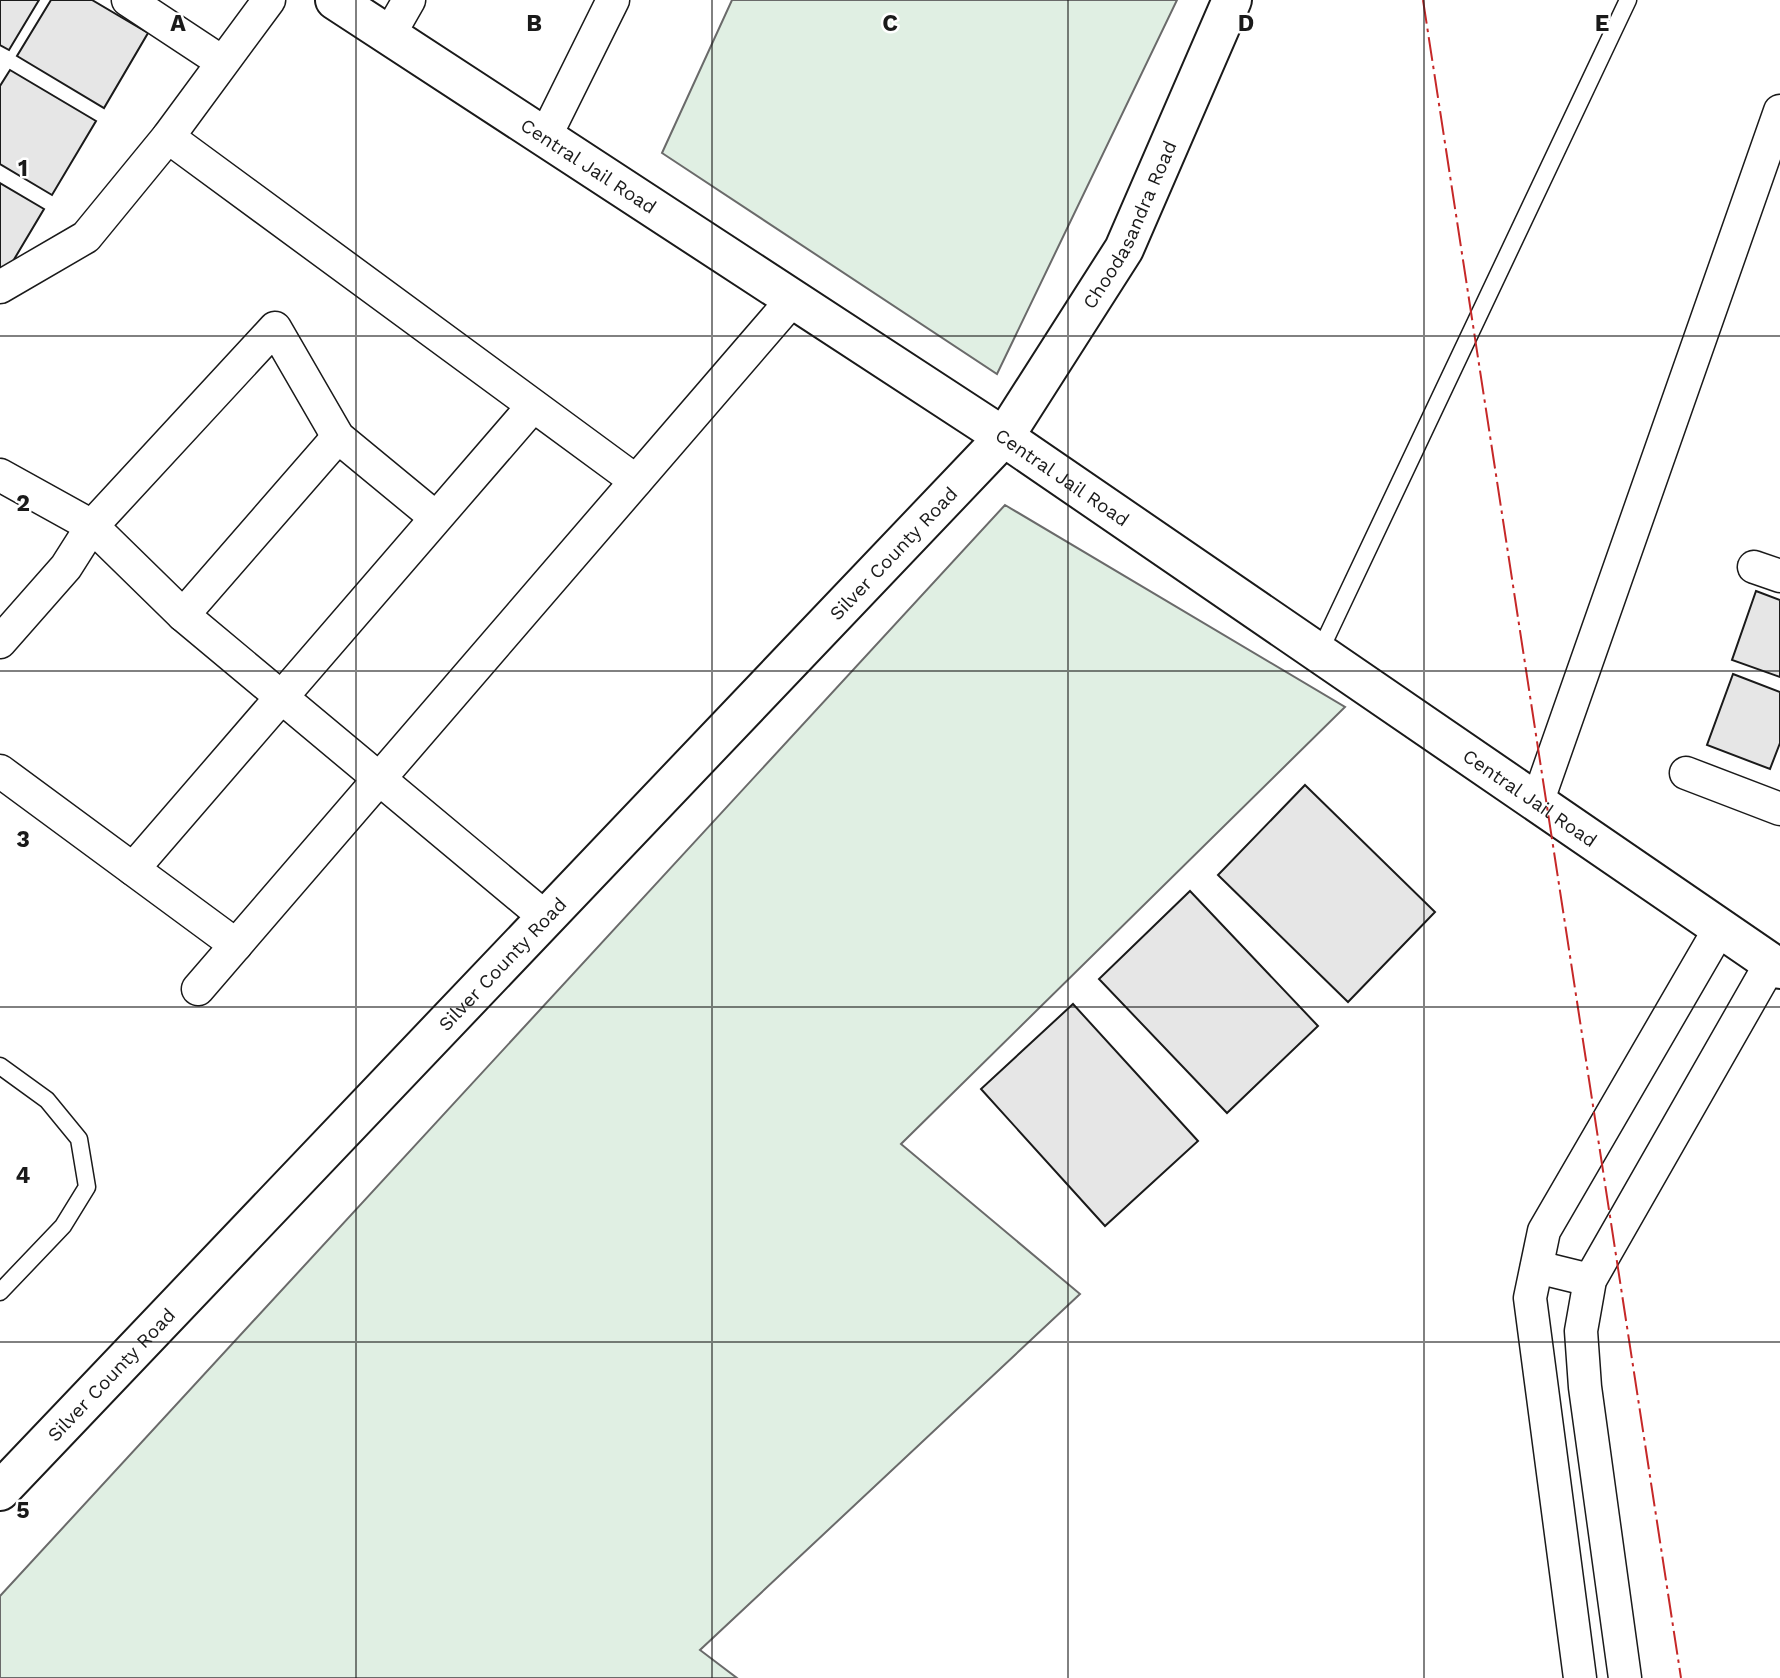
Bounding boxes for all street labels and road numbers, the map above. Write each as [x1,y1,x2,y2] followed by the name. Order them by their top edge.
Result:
[517,113,661,218] street label: Central Jail Road
[1077,137,1181,313] street label: Choodasandra Road
[991,423,1134,531] street label: Central Jail Road
[824,482,962,625] street label: Silver County Road
[1459,744,1602,852] street label: Central Jail Road
[433,892,571,1035] street label: Silver County Road
[42,1303,180,1446] street label: Silver County Road

